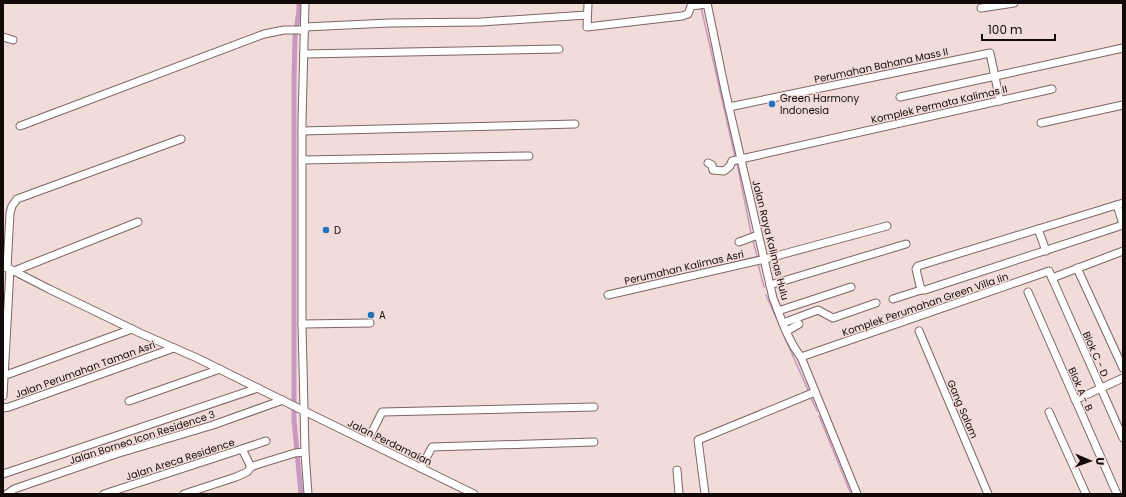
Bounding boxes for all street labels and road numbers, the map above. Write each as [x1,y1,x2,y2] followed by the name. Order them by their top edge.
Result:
[813,44,950,87] street label: Perumahan Bahana Mass II
[870,82,1009,127] street label: Komplek Permata Kalimas II
[748,179,793,302] street label: Jalan Raya Kalimas Hulu
[623,246,745,289] street label: Perumahan Kalimas Asri
[840,269,1010,340] street label: Komplek Perumahan Green Villa Iin
[1079,329,1112,379] street label: Blok C - D
[13,337,157,402] street label: Jalan Perumahan Taman Asri
[1064,365,1097,414] street label: Blok A - B
[943,377,982,441] street label: Gang Salam
[67,407,217,468] street label: Jalan Borneo Icon Residence 3
[345,415,435,469] street label: Jalan Perdamaian
[124,435,237,484] street label: Jalan Areca Residence

